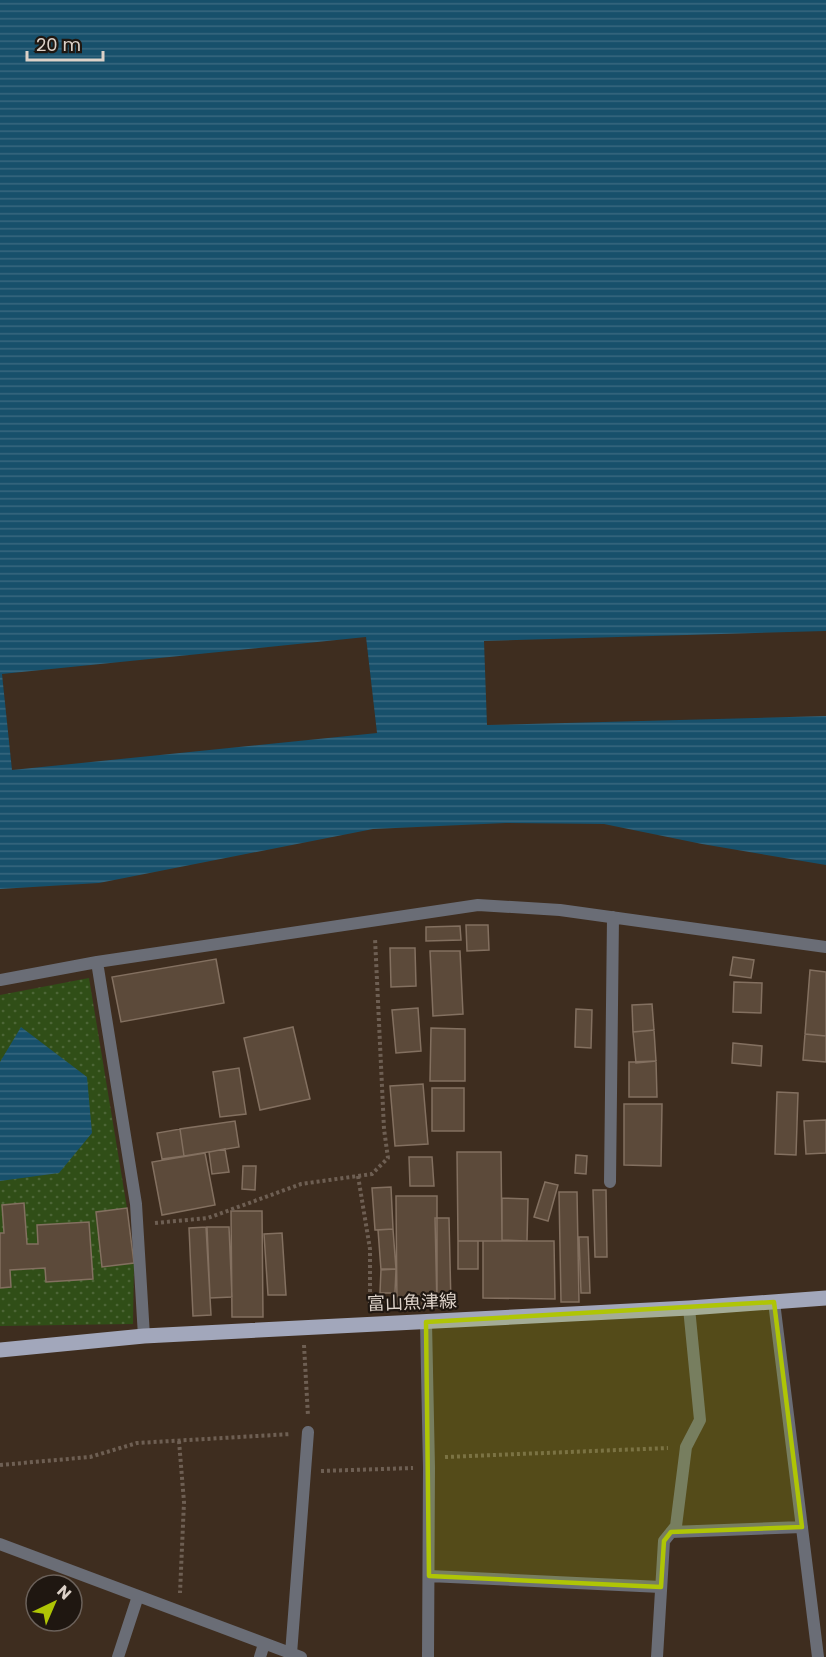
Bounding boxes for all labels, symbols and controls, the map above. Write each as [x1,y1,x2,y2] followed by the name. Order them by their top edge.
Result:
[27,24,104,62] scale bar
[36,32,81,57] text: 20 m
[367,1288,457,1316] street label: 富山魚津線
[24,1573,84,1633] north arrow
[52,1580,76,1605] text: N

